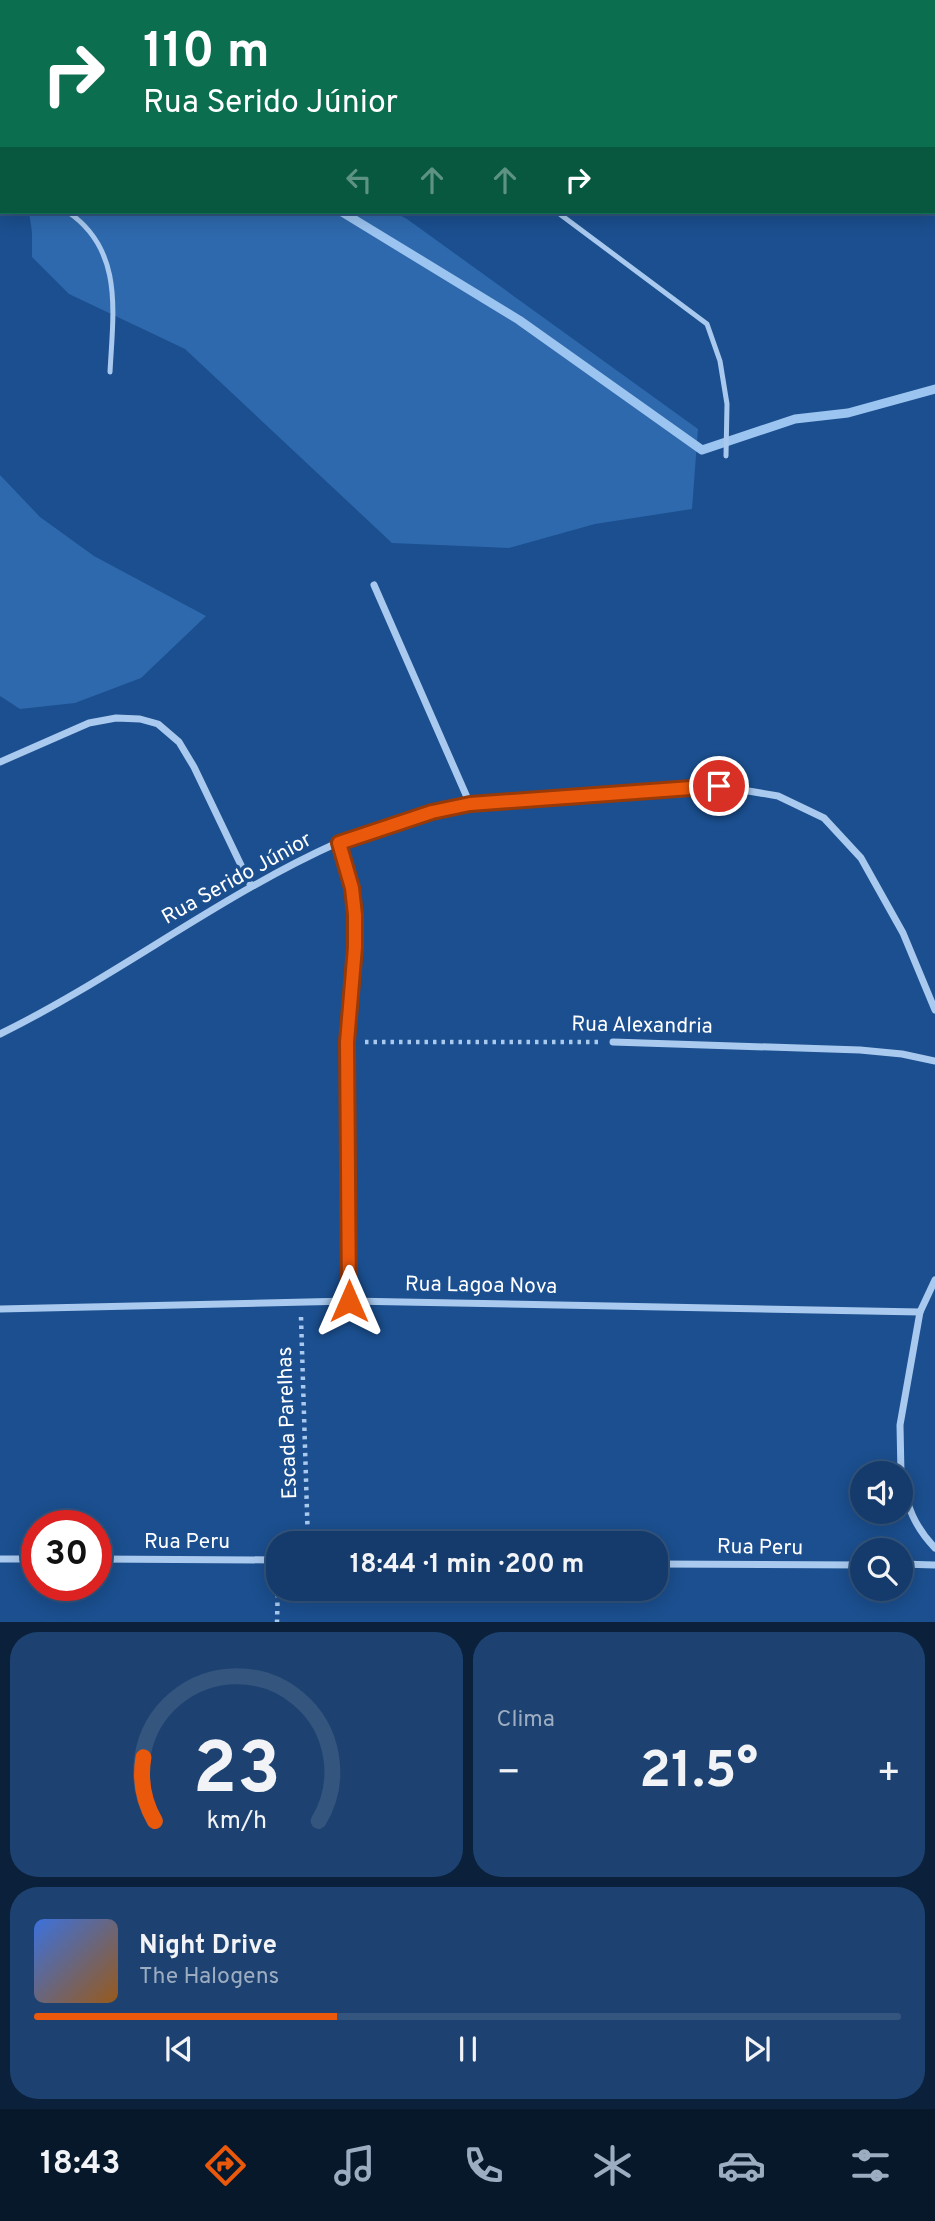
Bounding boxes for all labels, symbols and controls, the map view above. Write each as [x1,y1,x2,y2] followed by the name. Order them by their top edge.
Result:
[143,23,270,85] text: 110 m
[28,28,119,119] icon: right
[143,84,398,124] text: Rua Serido Júnior
[340,161,378,199] icon: left
[413,161,451,199] icon: ahead
[486,161,524,199] icon: ahead
[559,161,597,199] icon: right
[689,756,749,816] pin
[700,767,738,805] icon: arrive
[157,827,317,931] street label: Rua Serido Júnior
[571,1011,713,1041] street label: Rua Alexandria
[312,1264,386,1338] position arrow
[405,1271,557,1301] street label: Rua Lagoa Nova
[272,1346,304,1500] street label: Escada Parelhas
[850,1461,913,1601] map controls
[850,1461,913,1524] button: sound
[21,1510,112,1601] speed limit sign: 30
[144,1529,230,1556] street label: Rua Peru
[717,1534,803,1562] street label: Rua Peru
[850,1538,913,1601] button: search
[350,1549,584,1582] text: 18:44 · 1 min · 200 m
[497,1706,555,1735] text: Clima
[192,1727,280,1819] text: 23
[639,1740,758,1806] text: 21.5°
[497,1750,521,1799] text: −
[876,1750,901,1799] text: +
[206,1805,267,1837] text: km/h
[139,1930,277,1963] text: Night Drive
[139,1963,279,1992] text: The Halogens
[160,2030,198,2068] icon: previous
[449,2030,487,2068] icon: pause
[738,2030,776,2068] icon: next
[201,2141,250,2190] icon: directions
[330,2141,379,2190] icon: music
[459,2141,508,2190] icon: phone
[588,2141,637,2190] icon: climate
[717,2141,766,2190] icon: car
[846,2141,895,2190] icon: filters
[40,2145,120,2185] text: 18:43

